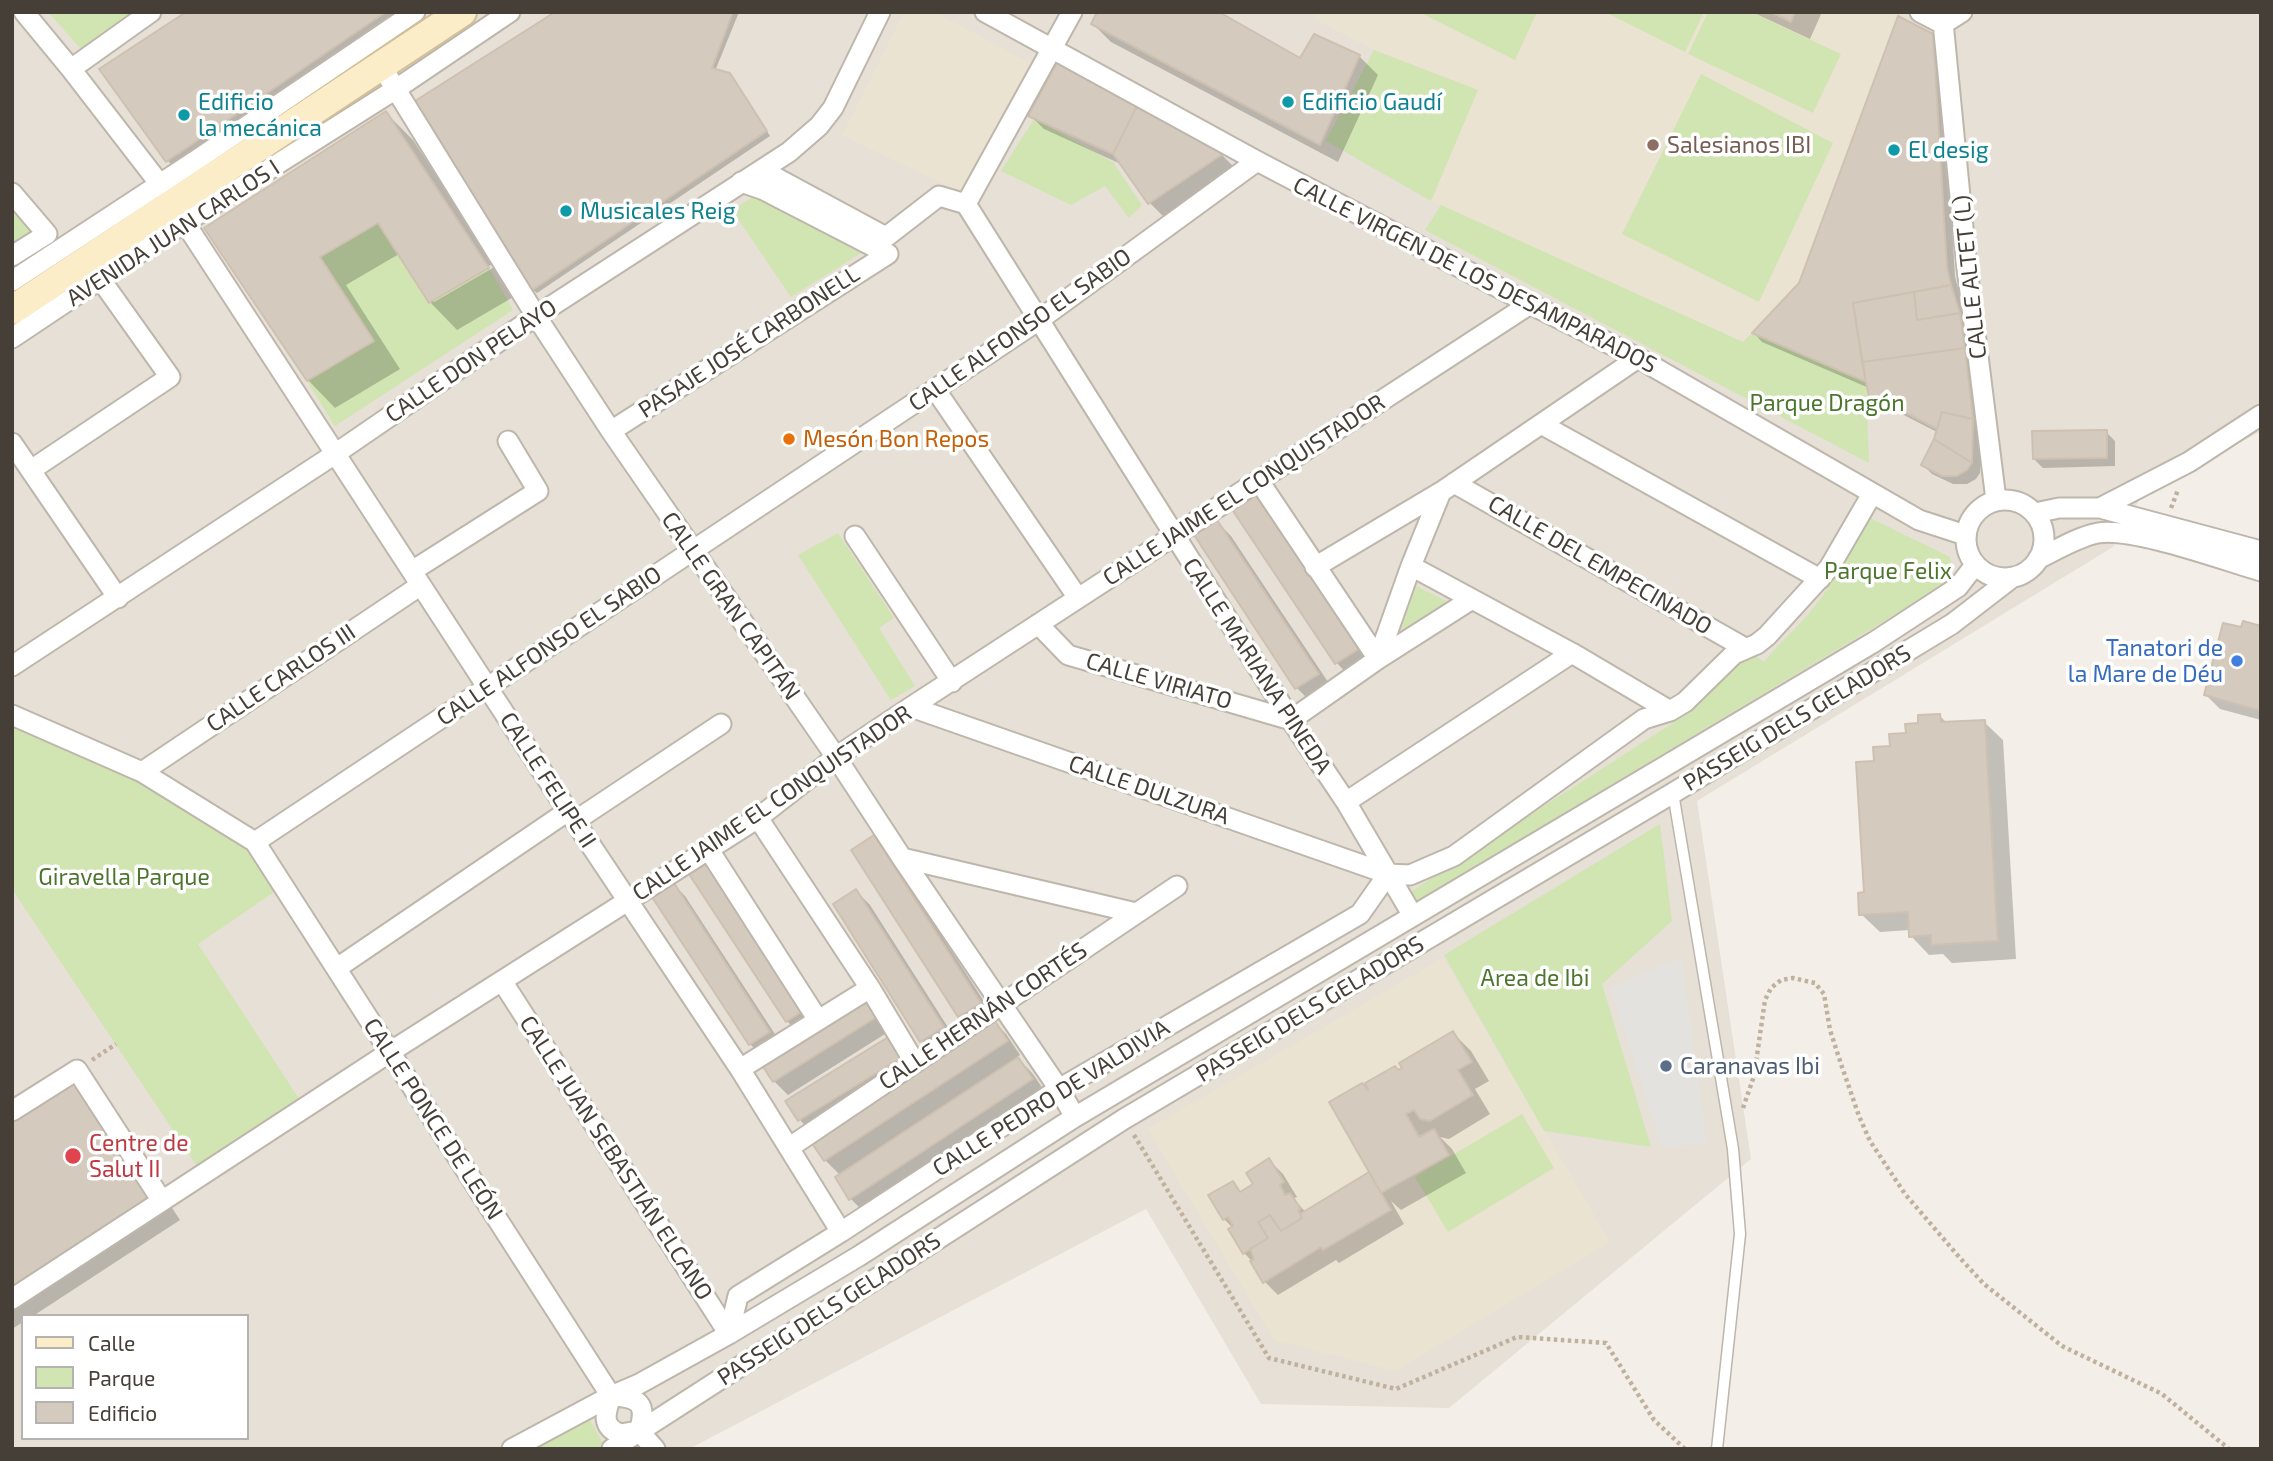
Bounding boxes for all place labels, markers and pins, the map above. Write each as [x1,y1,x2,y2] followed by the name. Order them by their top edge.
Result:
[198,88,322,142] place label: Edificio la mecánica
[1302,88,1442,116] place label: Edificio Gaudí
[1280,94,1296,110] marker: Edificio Gaudí
[176,107,192,123] marker: Edificio la mecánica
[1667,131,1811,159] place label: Salesianos IBI
[1908,136,1989,164] place label: El desig
[1645,137,1661,153] marker: Salesianos IBI
[1886,142,1902,158] marker: El desig
[580,197,736,225] place label: Musicales Reig
[558,203,574,219] marker: Musicales Reig
[803,425,989,453] place label: Mesón Bon Repos
[781,431,797,447] marker: Mesón Bon Repos
[2068,634,2223,688] place label: Tanatori de la Mare de Déu
[2229,653,2245,669] marker: Tanatori de la Mare de Déu
[1680,1052,1820,1080] place label: Caranavas Ibi
[1658,1058,1674,1074] marker: Caranavas Ibi
[89,1129,189,1183] place label: Centre de Salut II
[63,1146,83,1166] marker: Centre de Salut II

